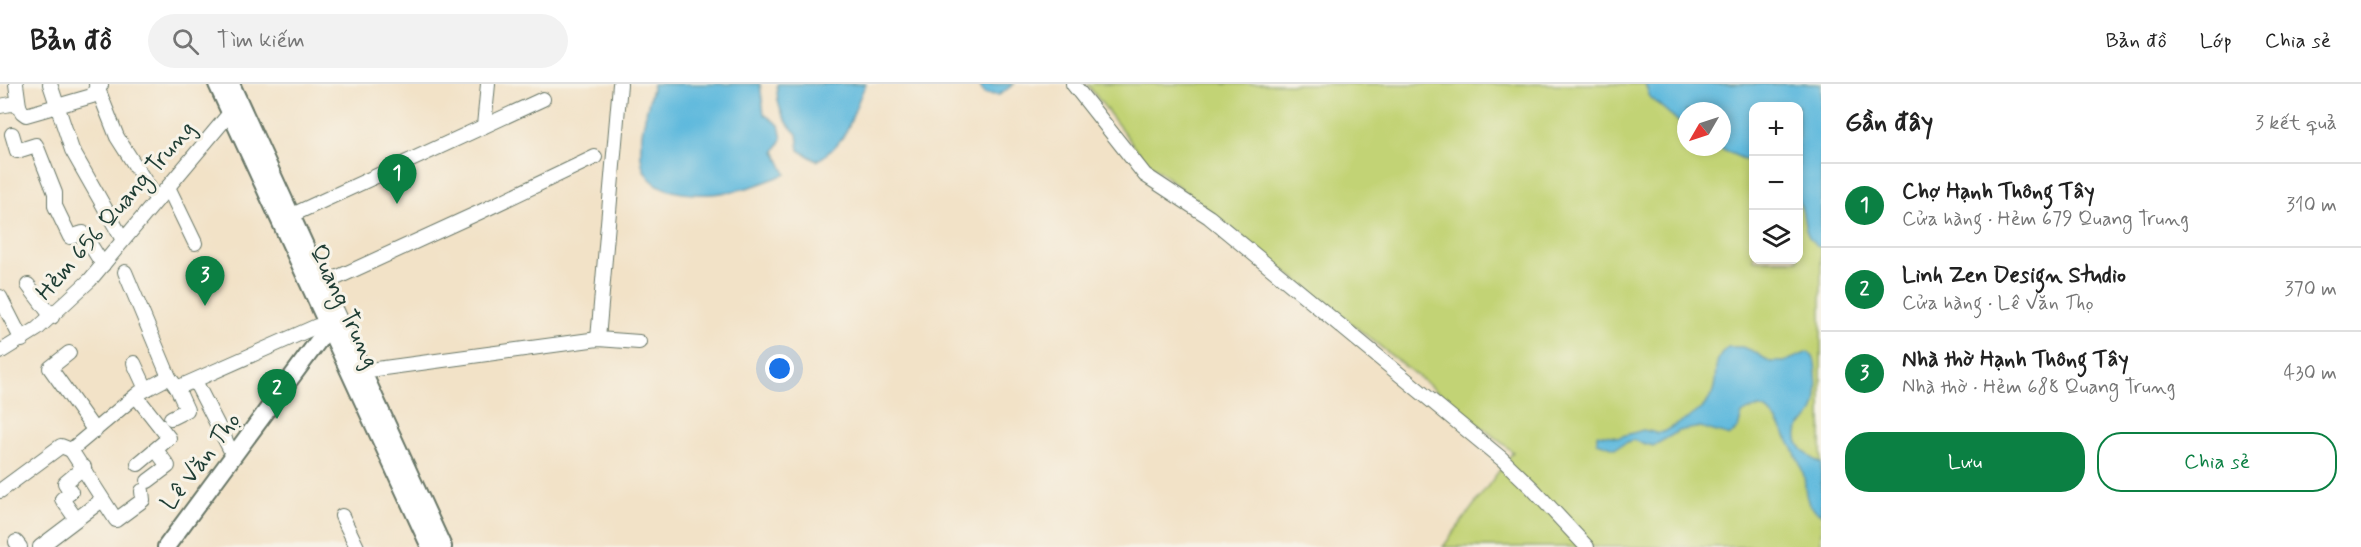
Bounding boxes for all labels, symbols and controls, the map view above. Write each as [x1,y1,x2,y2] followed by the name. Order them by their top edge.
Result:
[148,14,568,68] search box
[30,23,112,60] text: Bản đồ
[169,25,202,58] icon: search
[217,27,305,55] text: Tìm kiếm
[2106,27,2167,55] text: Bản đồ
[2200,27,2232,55] text: Lớp
[2265,27,2331,55] text: Chia sẻ
[1677,102,1731,156] north arrow
[1749,102,1803,264] map controls
[1749,102,1803,156] button: +
[1845,106,1933,140] text: Gần đây
[2255,110,2337,137] text: 3 kết quả
[29,114,204,309] street label: Hẻm 656 Quang Trung
[378,154,416,204] pin: 1
[1749,156,1803,210] button: −
[1902,178,2095,206] text: Chợ Hạnh Thông Tây
[1860,192,1869,219] text: 1
[2286,192,2337,219] text: 310 m
[1902,206,2189,233] text: Cửa hàng · Hẻm 679 Quang Trung
[1749,210,1803,264] button: layers
[300,240,386,374] street label: Quang Trung
[186,256,224,306] pin: 3
[1902,262,2126,290] text: Linh Zen Design Studio
[1860,276,1869,303] text: 2
[2285,276,2337,303] text: 370 m
[1902,290,2094,317] text: Cửa hàng · Lê Văn Thọ
[1902,346,2129,374] text: Nhà thờ Hạnh Thông Tây
[765,354,794,383] your location
[1860,360,1869,387] text: 3
[2284,360,2337,387] text: 430 m
[258,370,296,419] pin: 2
[1902,374,2175,401] text: Nhà thờ · Hẻm 688 Quang Trung
[154,407,248,517] street label: Lê Văn Thọ
[1845,432,2085,492] button: Lưu
[2097,432,2337,492] button: Chia sẻ

